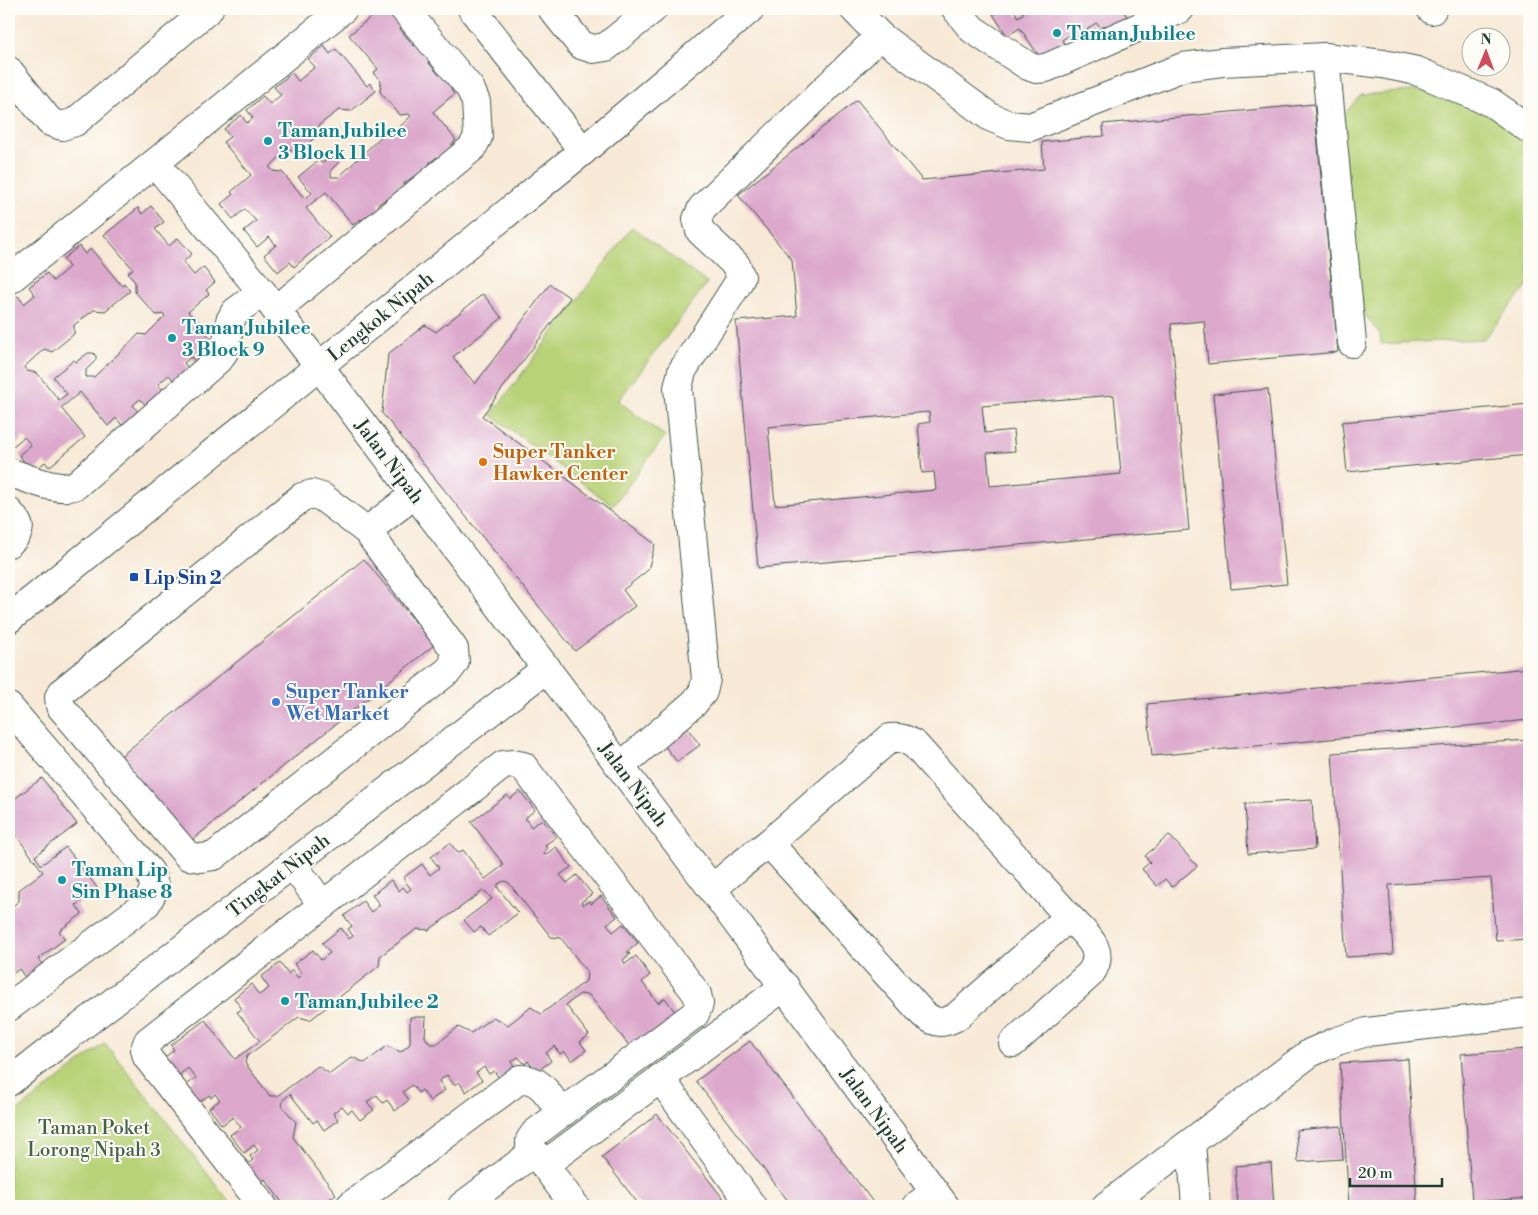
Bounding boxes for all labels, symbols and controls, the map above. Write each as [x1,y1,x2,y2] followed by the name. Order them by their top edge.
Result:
[1067,22,1196,46] place label: Taman Jubilee
[1051,27,1063,39] marker: Taman Jubilee
[1460,28,1510,78] north arrow
[1481,31,1492,49] text: N
[278,119,407,165] place label: Taman Jubilee 3 Block 11
[262,135,274,147] marker: Taman Jubilee 3 Block 11
[323,267,439,367] street label: Lengkok Nipah
[182,316,311,362] place label: Taman Jubilee 3 Block 9
[166,332,178,344] marker: Taman Jubilee 3 Block 9
[349,413,429,509] street label: Jalan Nipah
[493,440,629,486] place label: Super Tanker Hawker Center
[477,456,489,468] marker: Super Tanker Hawker Center
[144,566,222,590] place label: Lip Sin 2
[128,571,140,583] marker: Lip Sin 2
[285,680,409,726] place label: Super Tanker Wet Market
[270,696,282,708] marker: Super Tanker Wet Market
[593,736,673,832] street label: Jalan Nipah
[222,828,335,923] street label: Tingkat Nipah
[72,858,172,904] place label: Taman Lip Sin Phase 8
[56,874,68,886] marker: Taman Lip Sin Phase 8
[295,990,439,1014] place label: Taman Jubilee 2
[279,995,291,1007] marker: Taman Jubilee 2
[834,1062,913,1158] street label: Jalan Nipah
[27,1116,161,1162] park label: Taman Poket Lorong Nipah 3
[1350,1155,1443,1187] scale bar
[1358,1164,1393,1183] text: 20 m

